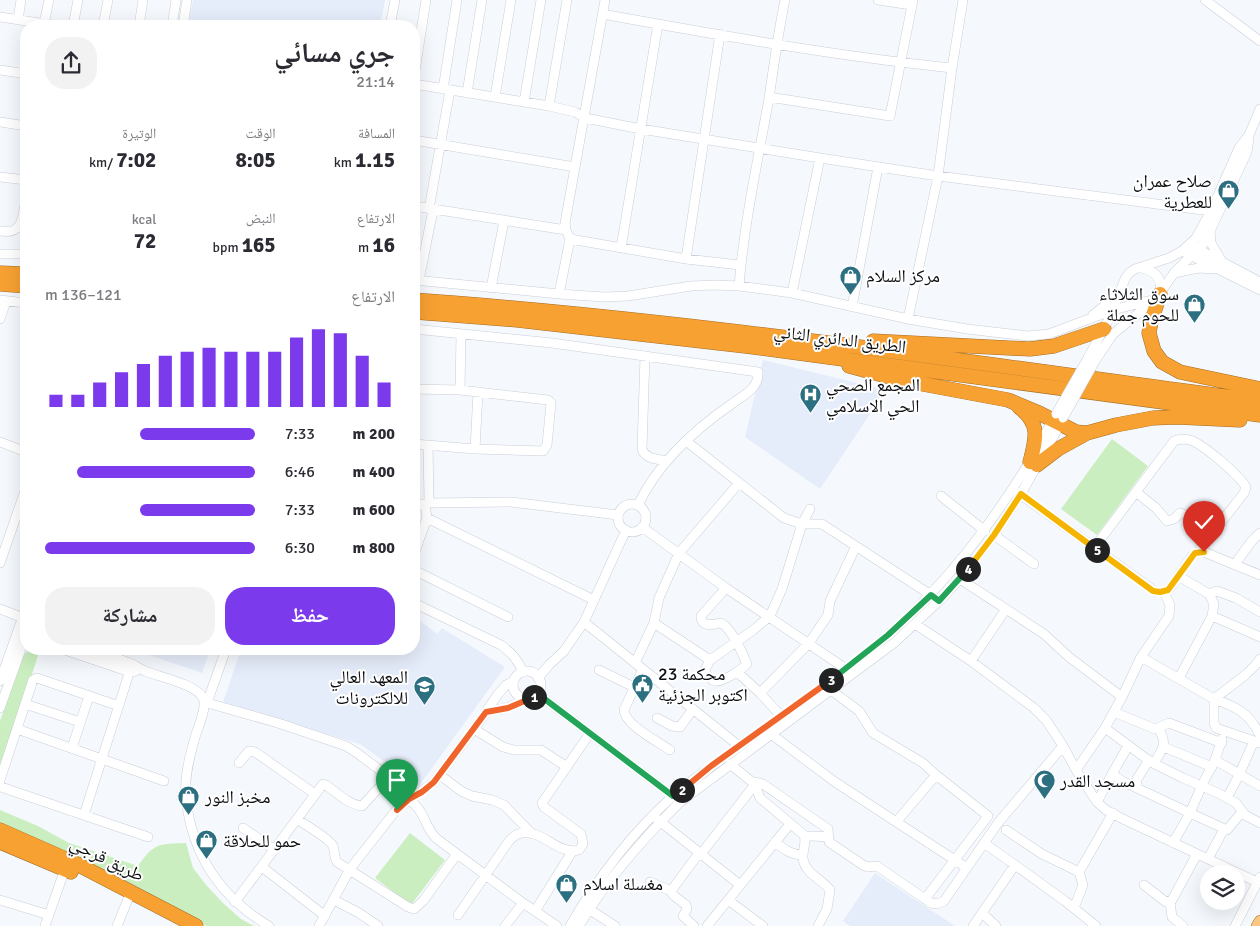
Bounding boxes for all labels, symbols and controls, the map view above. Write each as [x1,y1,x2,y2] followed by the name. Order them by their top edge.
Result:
[274,36,395,70] text: جري مسائي
[45,37,97,89] button: share
[356,72,395,92] text: 21:14
[122,125,156,142] text: الوتيرة
[246,125,276,142] text: الوقت
[358,125,395,142] text: المسافة
[116,147,156,173] text: 7:02
[235,147,276,173] text: 8:05
[355,147,395,173] text: 1.15
[89,154,116,171] text: /km
[334,154,355,171] text: km
[1133,170,1212,213] place label: صلاح عمران للعطرية
[1216,179,1240,210] shop icon: صلاح عمران للعطرية
[246,210,276,227] text: النبض
[357,210,395,227] text: الارتفاع
[132,211,156,228] text: kcal
[134,228,156,254] text: 72
[242,232,276,258] text: 165
[372,232,395,258] text: 16
[213,239,242,256] text: bpm
[358,239,372,256] text: m
[838,264,862,295] shop icon: مركز السلام
[866,265,940,288] place label: مركز السلام
[1099,283,1179,327] place label: سوق الثلاثاء للحوم جملة
[45,285,122,305] text: 121–136 m
[351,287,395,307] text: الارتفاع
[1183,292,1207,323] shop icon: سوق الثلاثاء للحوم جملة
[772,320,907,362] street label: الطريق الدائري الثاني
[826,374,920,421] place label: المجمع الصحي الحي الاسلامي
[798,383,822,414] hospital icon: المجمع الصحي الحي الاسلامي
[285,424,315,444] text: 7:33
[353,424,395,444] text: 200 m
[285,462,315,482] text: 6:46
[353,462,395,482] text: 400 m
[285,500,315,520] text: 7:33
[353,500,395,520] text: 600 m
[1183,501,1225,552] pin
[1190,508,1218,536] icon: check
[285,538,315,558] text: 6:30
[353,538,395,558] text: 800 m
[1084,538,1110,562] pin: 5
[1094,542,1101,559] text: 5
[956,556,980,582] pin: 4
[965,561,972,578] text: 4
[45,587,215,645] button: مشاركة
[225,587,395,645] button: حفظ
[658,663,748,706] place label: محكمة 23 اكتوبر الجزئية
[329,666,408,709] place label: المعهد العالي للالكترونات
[818,668,844,692] pin: 3
[630,672,654,703] public building icon: محكمة 23 اكتوبر الجزئية
[828,672,835,689] text: 3
[412,675,436,706] school or university icon: المعهد العالي للالكترونات
[522,684,546,710] pin: 1
[531,689,538,706] text: 1
[376,759,418,810] pin
[383,766,411,794] icon: arrive
[1032,769,1056,800] mosque icon: مسجد القدر
[1059,770,1135,792] place label: مسجد القدر
[670,778,694,802] pin: 2
[679,782,686,799] text: 2
[177,785,201,816] shop icon: مخبز النور
[204,786,270,808] place label: مخبز النور
[195,829,219,860] shop icon: حمو للحلاقة
[223,830,301,852] place label: حمو للحلاقة
[65,832,148,890] street label: طريق قرجي
[1200,865,1245,910] map controls
[1200,865,1245,910] button: layers
[555,872,579,903] shop icon: مغسلة اسلام
[583,873,663,896] place label: مغسلة اسلام

